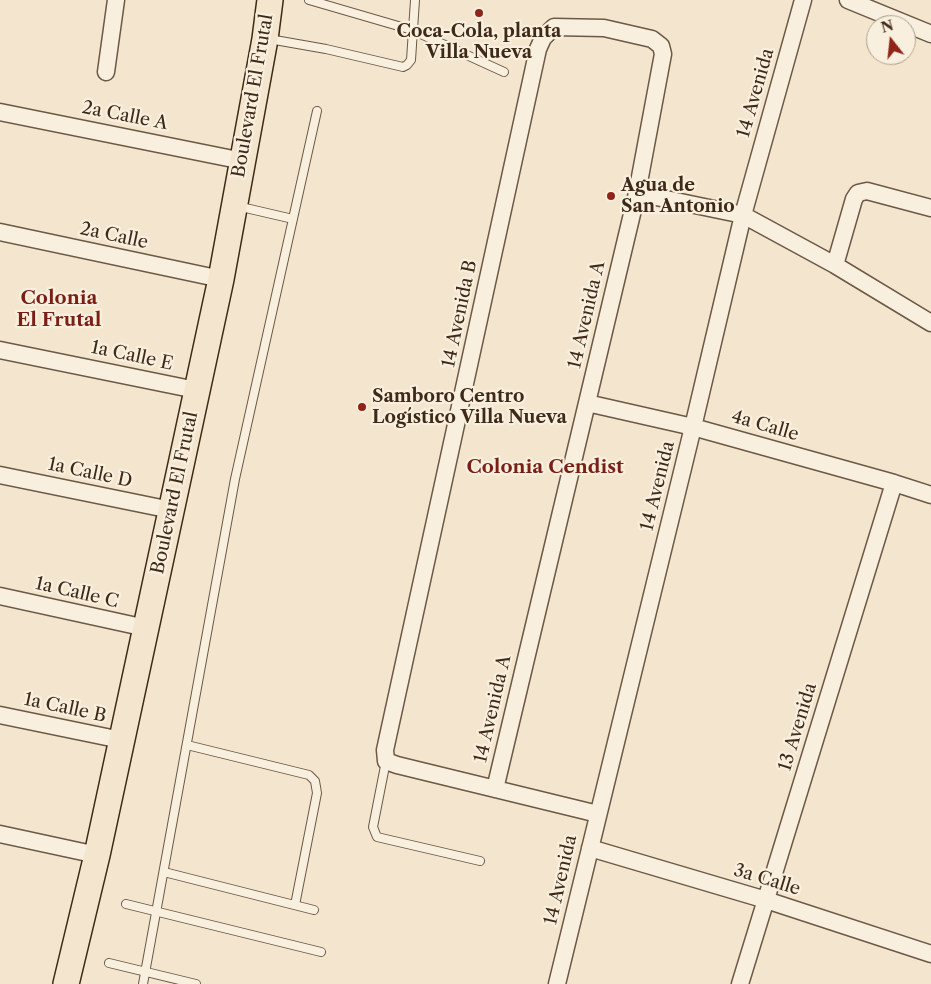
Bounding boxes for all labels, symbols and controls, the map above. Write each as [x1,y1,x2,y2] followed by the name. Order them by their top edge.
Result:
[473,7,485,19] marker: Coca-Cola, planta Villa Nueva
[228,13,278,179] street label: Boulevard El Frutal
[866,15,916,65] north arrow
[879,16,895,37] text: N
[396,21,562,64] place label: Coca-Cola, planta Villa Nueva
[733,46,779,140] street label: 14 Avenida
[80,97,170,135] street label: 2a Calle A
[621,175,735,218] place label: Agua de San Antonio
[605,190,617,202] marker: Agua de San Antonio
[78,218,150,254] street label: 2a Calle
[438,258,482,370] street label: 14 Avenida B
[564,259,610,371] street label: 14 Avenida A
[16,288,102,332] district label: Colonia El Frutal
[89,337,175,375] street label: 1a Calle E
[372,386,567,428] place label: Samboro Centro Logístico Villa Nueva
[356,401,368,413] marker: Samboro Centro Logístico Villa Nueva
[729,406,801,446] street label: 4a Calle
[147,410,203,576] street label: Boulevard El Frutal
[636,439,680,533] street label: 14 Avenida
[46,454,134,492] street label: 1a Calle D
[466,457,624,479] district label: Colonia Cendist
[33,573,121,613] street label: 1a Calle C
[470,653,516,765] street label: 14 Avenida A
[774,680,822,774] street label: 13 Avenida
[22,689,108,727] street label: 1a Calle B
[540,833,582,927] street label: 14 Avenida
[731,860,803,900] street label: 3a Calle

